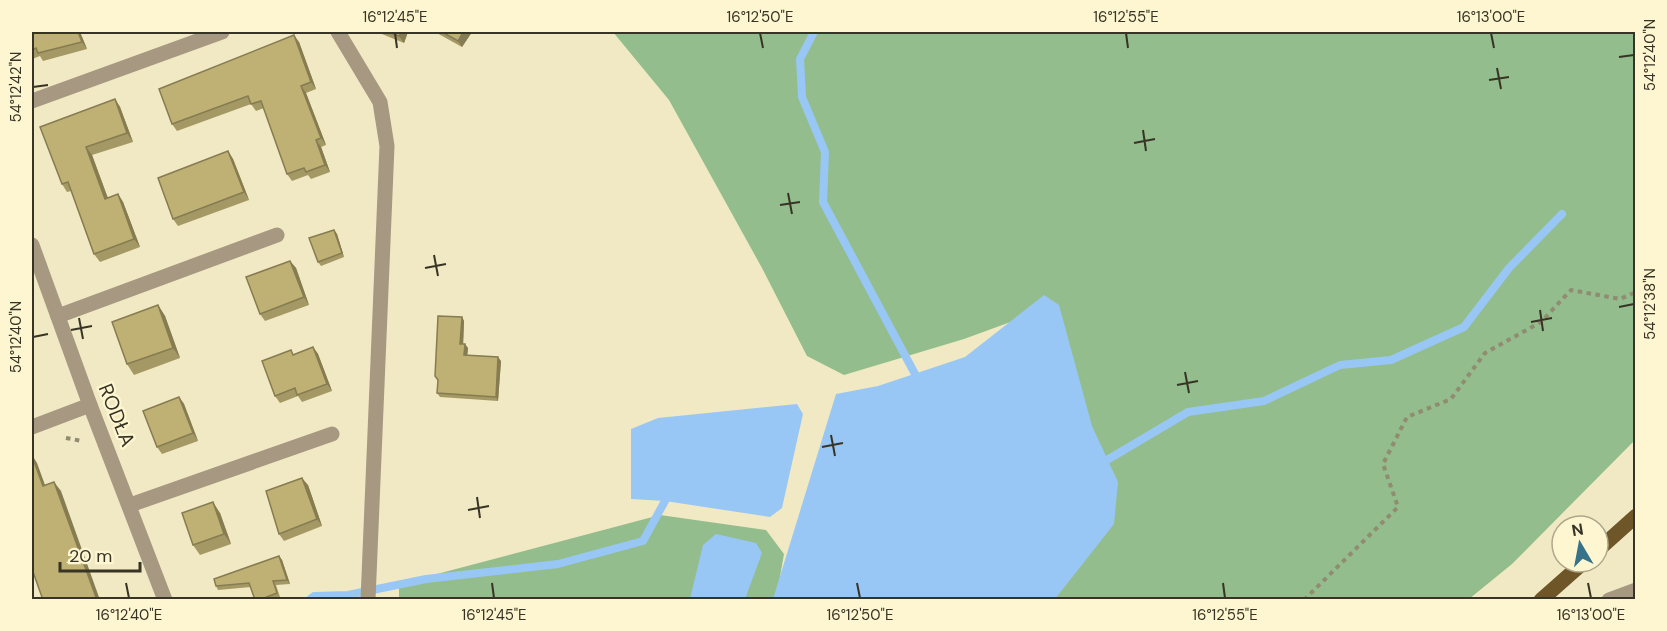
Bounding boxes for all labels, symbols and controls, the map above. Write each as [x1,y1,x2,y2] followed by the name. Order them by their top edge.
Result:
[363,7,428,27] text: 16°12'45"E
[727,7,793,27] text: 16°12'50"E
[1093,7,1159,27] text: 16°12'55"E
[1457,7,1525,27] text: 16°13'00"E
[1640,19,1660,91] text: 54°12'40"N
[6,52,26,122] text: 54°12'42"N
[1640,268,1660,340] text: 54°12'38"N
[6,301,26,373] text: 54°12'40"N
[93,380,141,450] street label: RODŁA
[1550,514,1610,574] north arrow
[1570,518,1585,541] text: N
[60,535,140,573] scale bar
[69,544,112,568] text: 20 m
[96,605,162,625] text: 16°12'40"E
[462,605,527,625] text: 16°12'45"E
[827,605,893,625] text: 16°12'50"E
[1192,605,1258,625] text: 16°12'55"E
[1557,605,1625,625] text: 16°13'00"E

